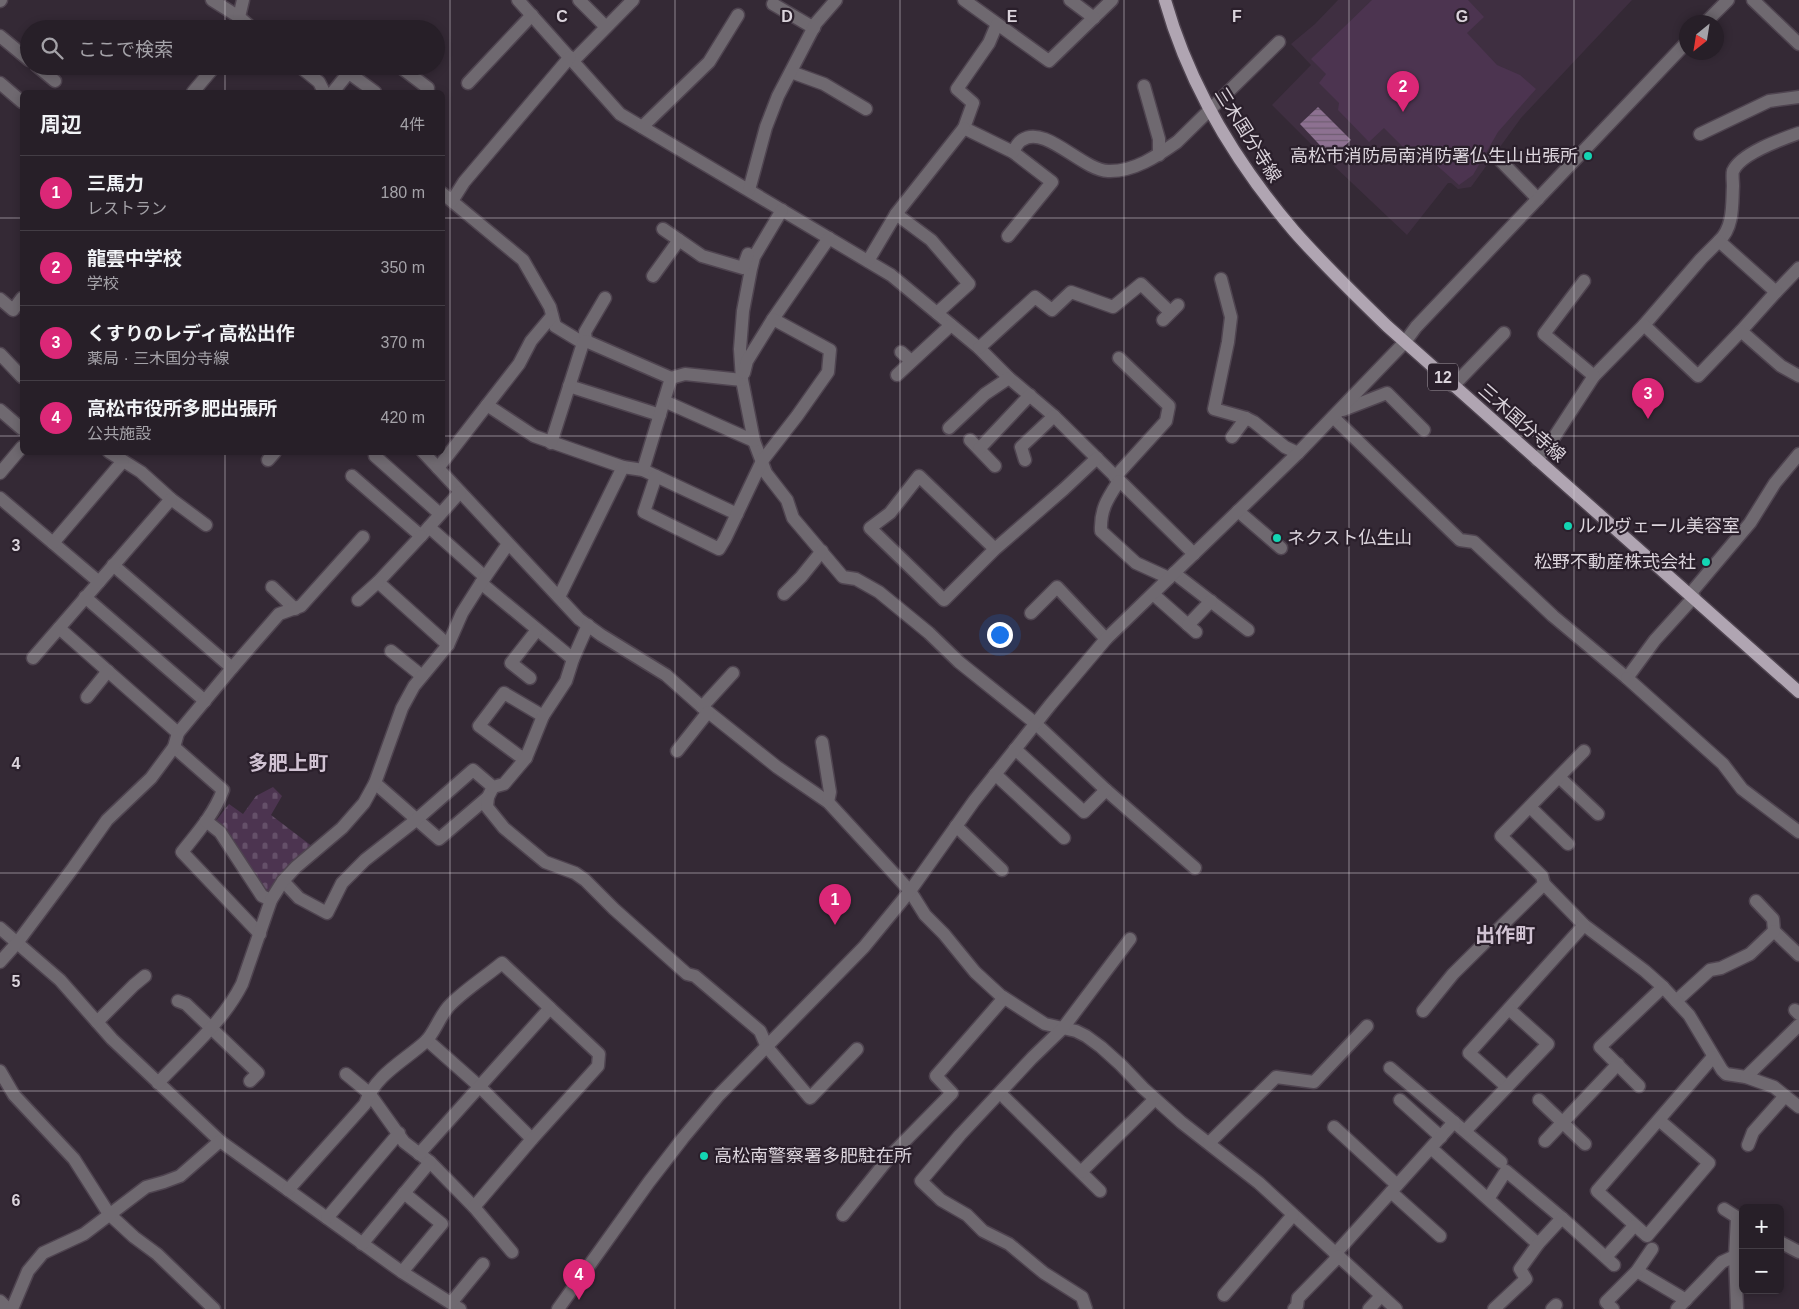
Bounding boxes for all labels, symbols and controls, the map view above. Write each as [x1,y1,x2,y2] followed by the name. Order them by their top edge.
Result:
[556,8,568,25] text: C
[781,8,793,25] text: D
[1007,8,1018,25] text: E
[1232,8,1242,25] text: F
[1456,8,1468,25] text: G
[1679,15,1724,60] north arrow
[20,20,445,75] search box
[38,34,66,62] icon: search
[78,39,173,60] text: ここで検索
[1387,71,1419,112] pin: 2
[1211,84,1285,186] street label: 三木国分寺線
[40,113,82,136] text: 周辺
[400,116,425,133] text: 4件
[1290,146,1578,166] place label: 高松市消防局南消防署仏生山出張所
[1582,150,1594,162] marker: 高松市消防局南消防署仏生山出張所
[87,173,144,194] text: 三馬力
[52,184,60,201] text: 1
[381,184,425,201] text: 180 m
[87,200,167,217] text: レストラン
[87,248,182,269] text: 龍雲中学校
[52,259,60,276] text: 2
[381,259,425,276] text: 350 m
[87,275,119,292] text: 学校
[87,323,295,344] text: くすりのレディ高松出作
[52,334,60,351] text: 3
[381,334,425,351] text: 370 m
[87,350,229,367] text: 薬局 · 三木国分寺線
[1428,364,1458,391] road number: 12
[1632,378,1664,419] pin: 3
[1475,380,1569,466] street label: 三木国分寺線
[87,398,277,419] text: 高松市役所多肥出張所
[52,409,60,426] text: 4
[381,409,425,426] text: 420 m
[87,425,151,442] text: 公共施設
[1578,516,1740,536] place label: ルルヴェール美容室
[1562,520,1574,532] marker: ルルヴェール美容室
[1287,528,1412,548] place label: ネクスト仏生山
[1271,532,1283,544] marker: ネクスト仏生山
[12,537,21,554] text: 3
[1534,552,1696,572] place label: 松野不動産株式会社
[1700,556,1712,568] marker: 松野不動産株式会社
[987,622,1013,648] your location
[248,752,328,774] district label: 多肥上町
[12,755,21,772] text: 4
[819,884,851,925] pin: 1
[1475,924,1535,946] district label: 出作町
[12,973,21,990] text: 5
[714,1146,912,1166] place label: 高松南警察署多肥駐在所
[698,1150,710,1162] marker: 高松南警察署多肥駐在所
[12,1192,21,1209] text: 6
[1739,1204,1784,1294] map controls
[1739,1204,1784,1249] button: +
[1739,1249,1784,1294] button: −
[563,1259,595,1300] pin: 4

